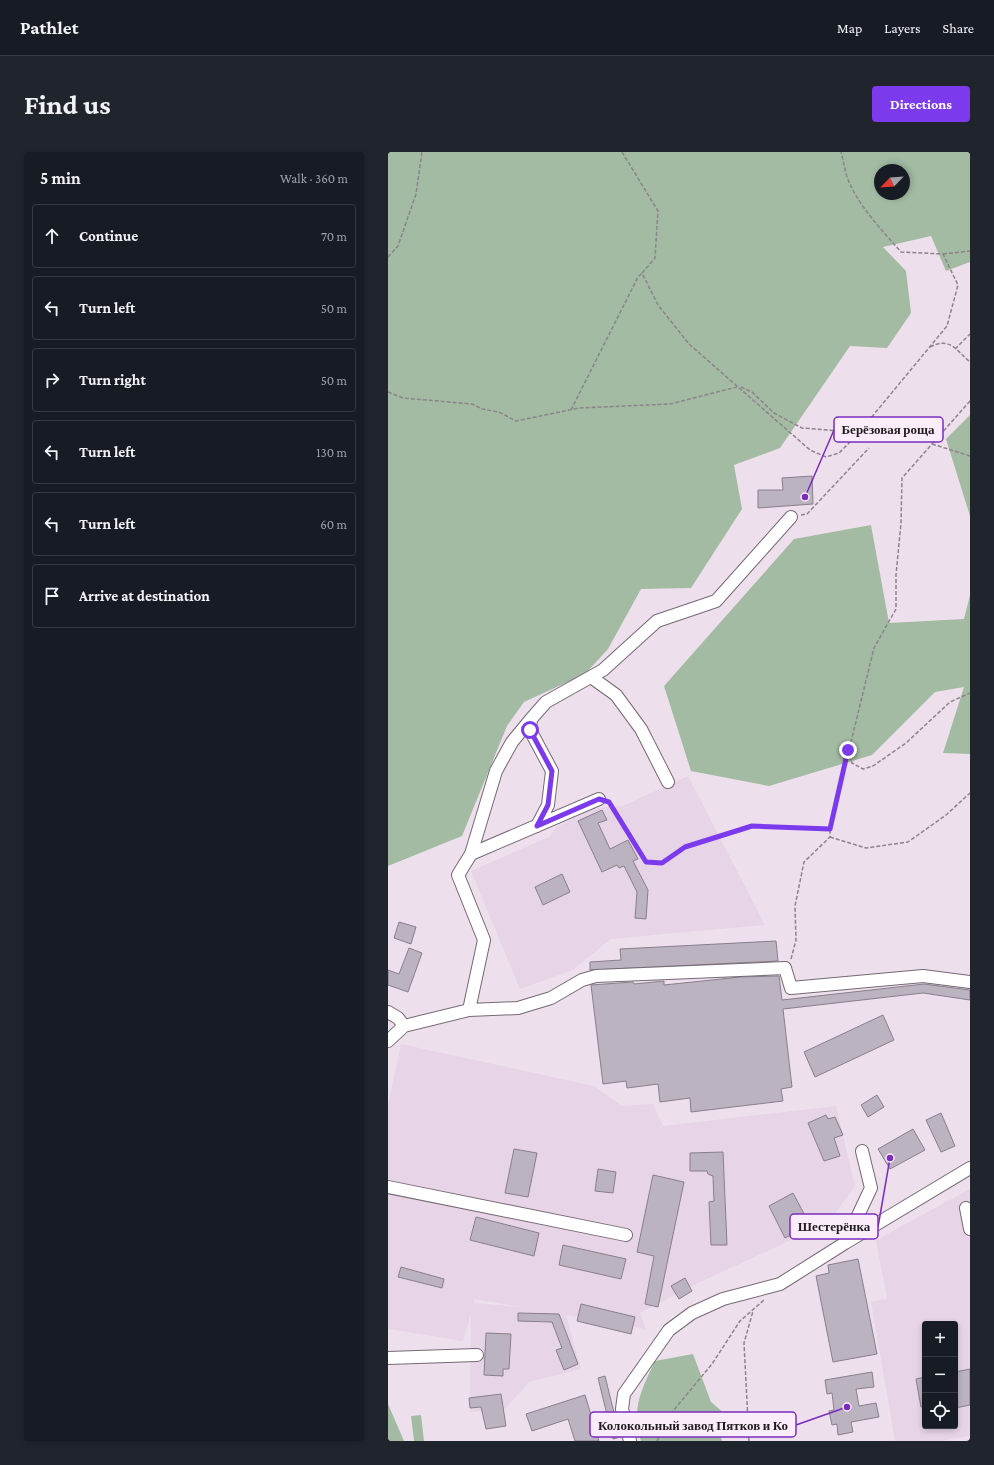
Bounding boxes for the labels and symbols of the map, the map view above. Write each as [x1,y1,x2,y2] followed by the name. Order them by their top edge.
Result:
[874,164,910,200] north arrow
[834,417,943,442] callout: Берёзовая роща
[842,422,935,437] text: Берёзовая роща
[521,721,539,739] route start
[839,741,857,759] route end
[790,1214,878,1239] callout: Шестерёнка
[798,1219,871,1234] text: Шестерёнка
[590,1412,796,1437] callout: Колокольный завод Пятков и Ко
[598,1418,788,1433] text: Колокольный завод Пятков и Ко

